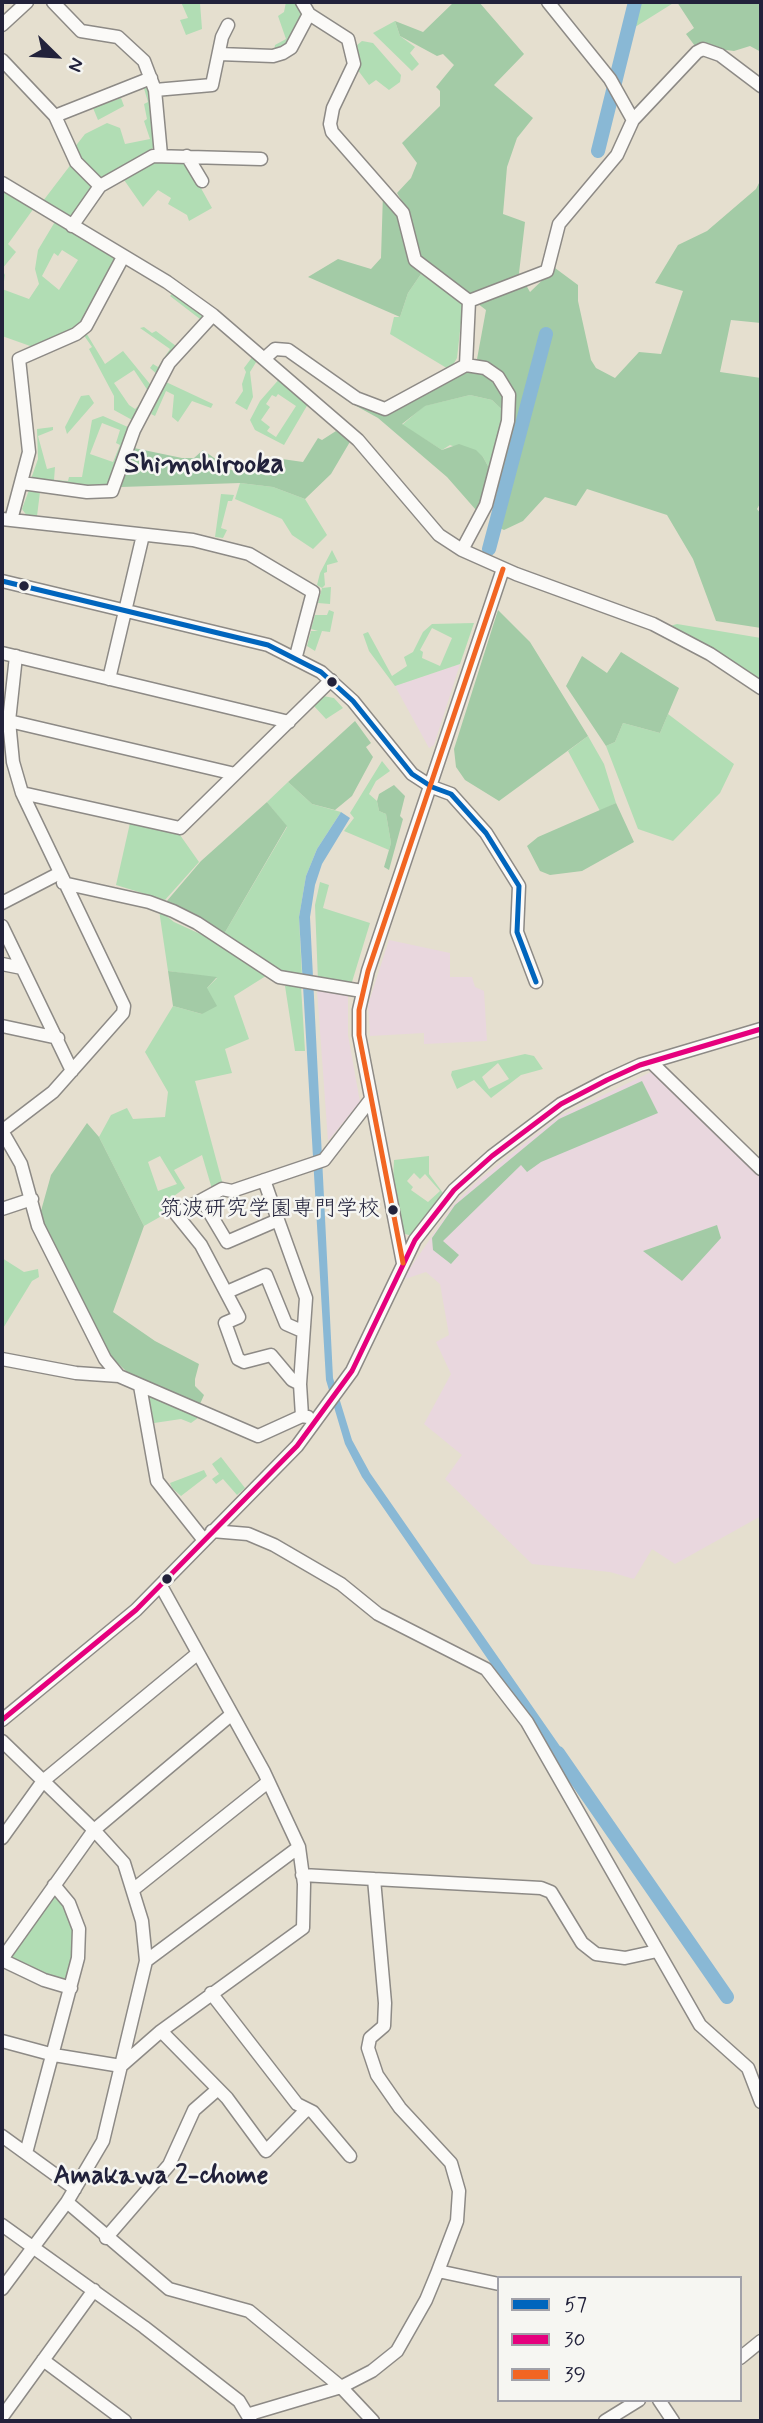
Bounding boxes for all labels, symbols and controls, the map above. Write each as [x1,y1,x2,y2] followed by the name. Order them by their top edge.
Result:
[21,21,91,91] north arrow
[62,54,90,76] text: N
[124,449,284,483] district label: Shimohirooka
[17,579,31,593] unlabelled marker
[325,675,339,689] unlabelled marker
[160,1197,380,1223] place label: 筑波研究学園専門学校
[386,1203,400,1217] marker: 筑波研究学園専門学校
[160,1572,174,1586] unlabelled marker
[53,2162,269,2194] district label: Amakawa 2-chome
[497,2276,742,2402] legend
[564,2291,587,2319] text: 57
[564,2326,586,2354] text: 30
[564,2361,586,2389] text: 39

